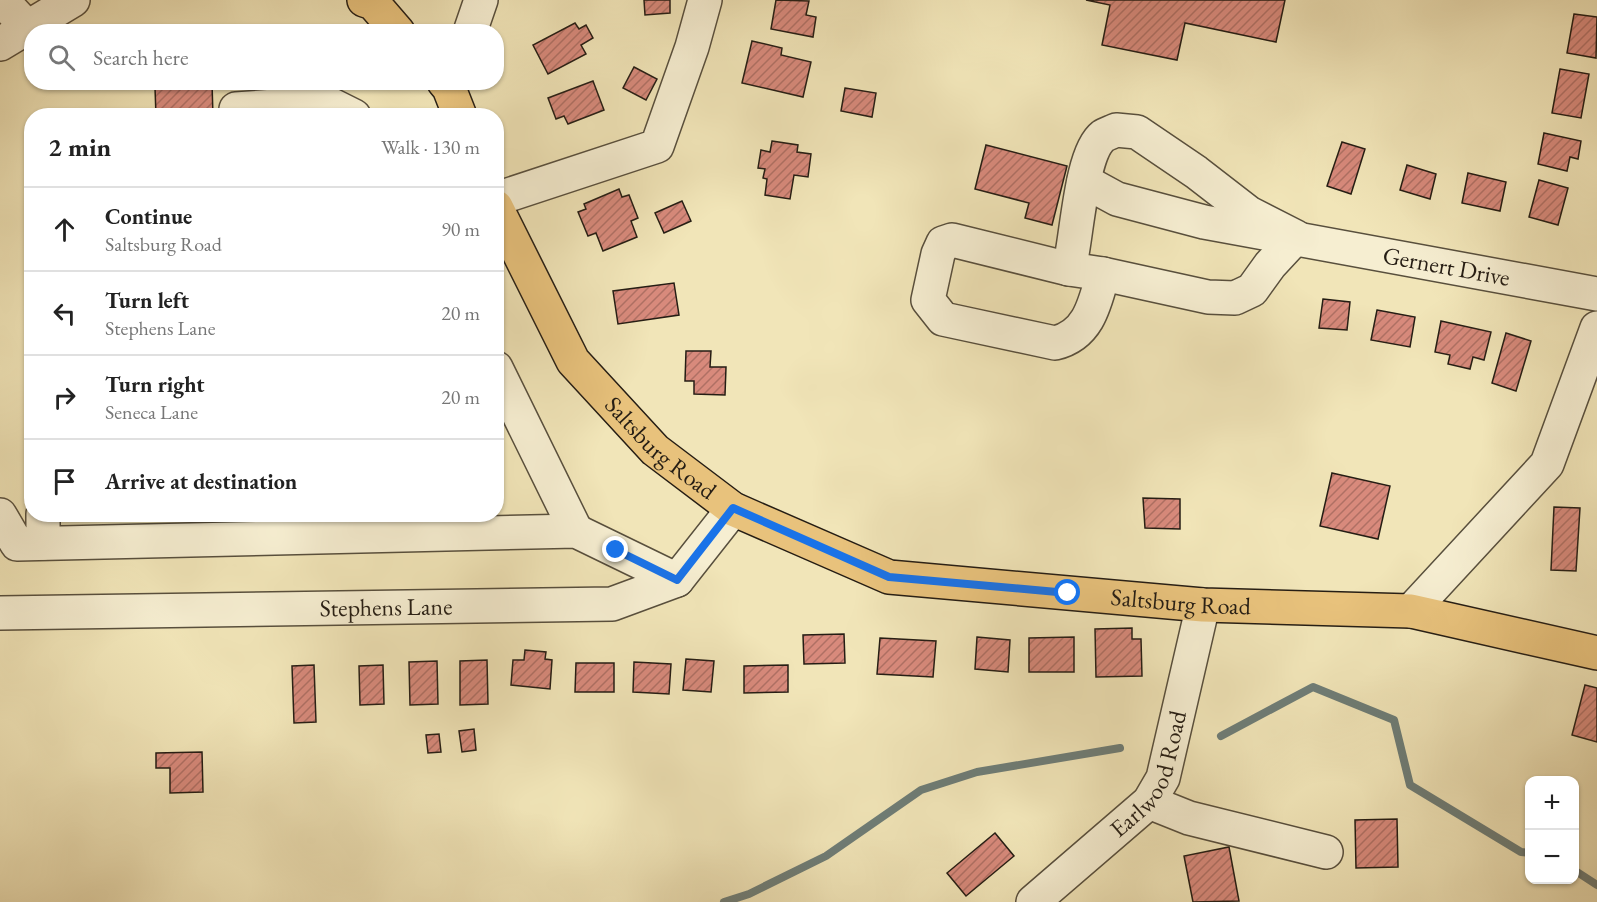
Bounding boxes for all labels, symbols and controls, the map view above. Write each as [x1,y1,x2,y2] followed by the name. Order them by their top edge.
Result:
[24,24,504,90] search box
[45,41,78,74] icon: search
[93,43,188,72] text: Search here
[48,130,111,164] text: 2 min
[381,134,480,160] text: Walk · 130 m
[105,202,192,231] text: Continue
[48,213,81,246] icon: ahead
[441,216,480,242] text: 90 m
[105,231,222,257] text: Saltsburg Road
[1380,239,1513,293] street label: Gernert Drive
[105,286,189,315] text: Turn left
[48,297,81,330] icon: left
[441,300,480,326] text: 20 m
[105,315,216,341] text: Stephens Lane
[105,370,204,399] text: Turn right
[48,381,81,414] icon: right
[441,384,480,410] text: 20 m
[598,390,724,507] street label: Saltsburg Road
[105,399,198,425] text: Seneca Lane
[48,465,81,498] icon: arrive
[105,467,297,496] text: Arrive at destination
[602,536,628,562] route end
[1054,579,1080,605] route start
[1109,581,1252,621] street label: Saltsburg Road
[319,590,453,623] street label: Stephens Lane
[1103,707,1193,844] street label: Earlwood Road
[1525,776,1579,884] map controls
[1525,776,1579,830] button: +
[1525,830,1579,884] button: −

